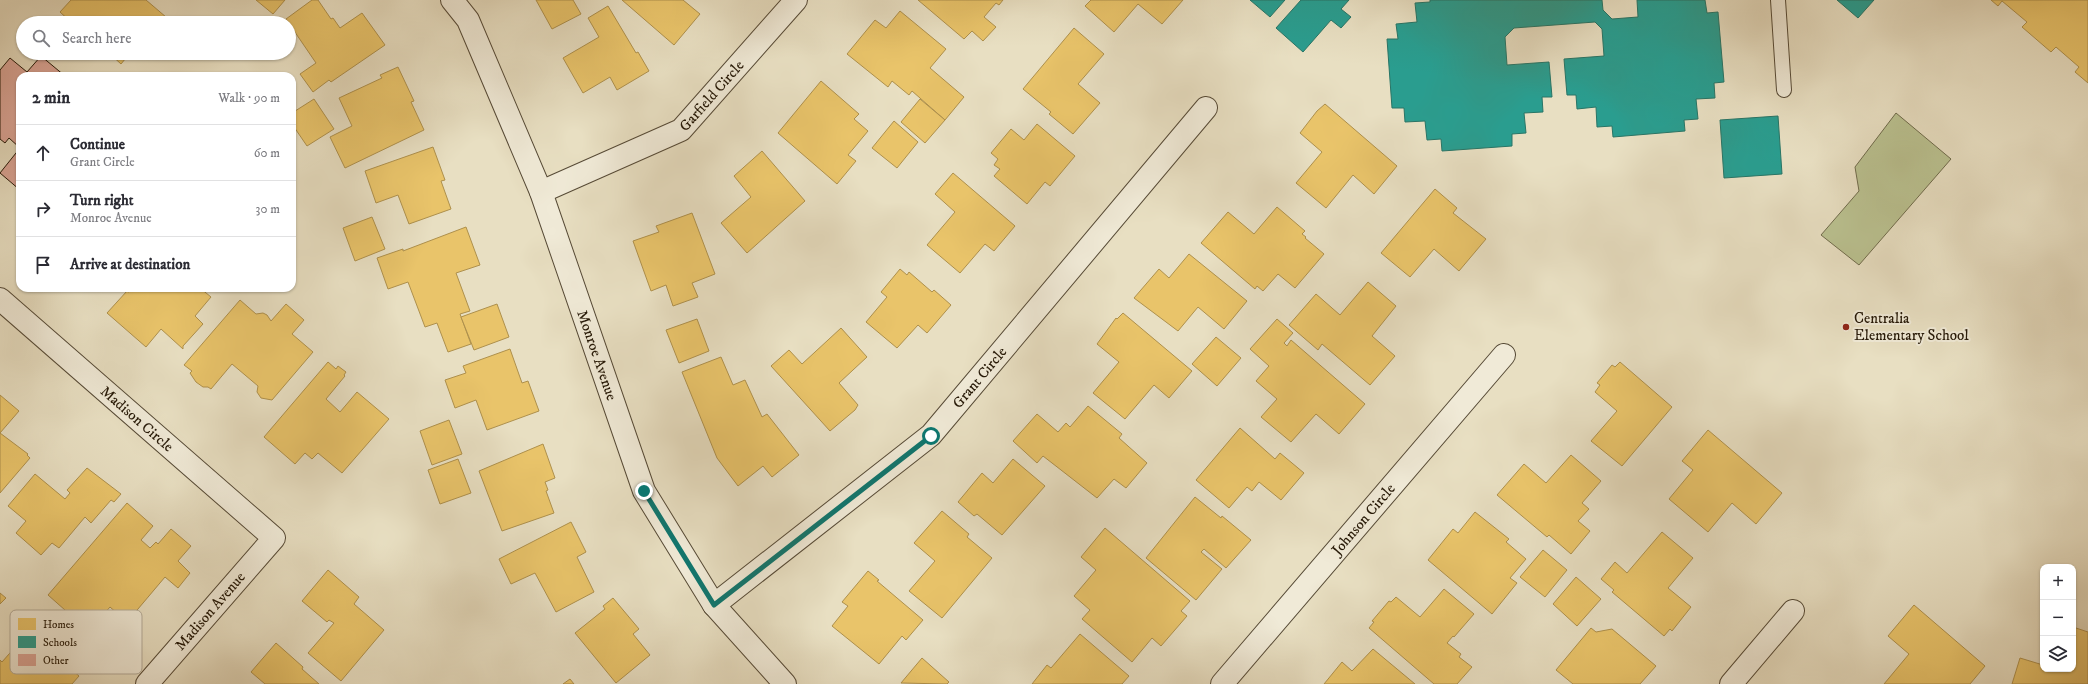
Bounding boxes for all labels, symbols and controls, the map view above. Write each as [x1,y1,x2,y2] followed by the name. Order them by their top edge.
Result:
[16,16,296,60] search box
[30,27,52,49] icon: search
[62,29,131,48] text: Search here
[675,56,748,136] street label: Garfield Circle
[32,87,70,109] text: 2 min
[218,90,280,106] text: Walk · 90 m
[70,135,125,154] text: Continue
[32,142,54,164] icon: ahead
[254,145,280,161] text: 60 m
[70,154,135,170] text: Grant Circle
[70,191,133,210] text: Turn right
[32,198,54,220] icon: right
[256,201,280,217] text: 30 m
[70,210,152,226] text: Monroe Avenue
[32,254,54,276] icon: arrive
[70,255,190,274] text: Arrive at destination
[572,308,621,403] street label: Monroe Avenue
[1854,309,1969,345] place label: Centralia Elementary School
[1841,322,1851,332] marker: Centralia Elementary School
[949,343,1011,412] street label: Grant Circle
[96,382,177,456] street label: Madison Circle
[922,427,940,445] route start
[1326,480,1400,561] street label: Johnson Circle
[635,482,653,500] route end
[2040,564,2076,672] map controls
[2040,564,2076,600] button: +
[171,568,250,655] street label: Madison Avenue
[2040,600,2076,636] button: −
[10,610,142,674] legend
[43,618,74,632] text: Homes
[43,636,77,650] text: Schools
[2040,636,2076,672] button: layers
[43,654,70,668] text: Other

